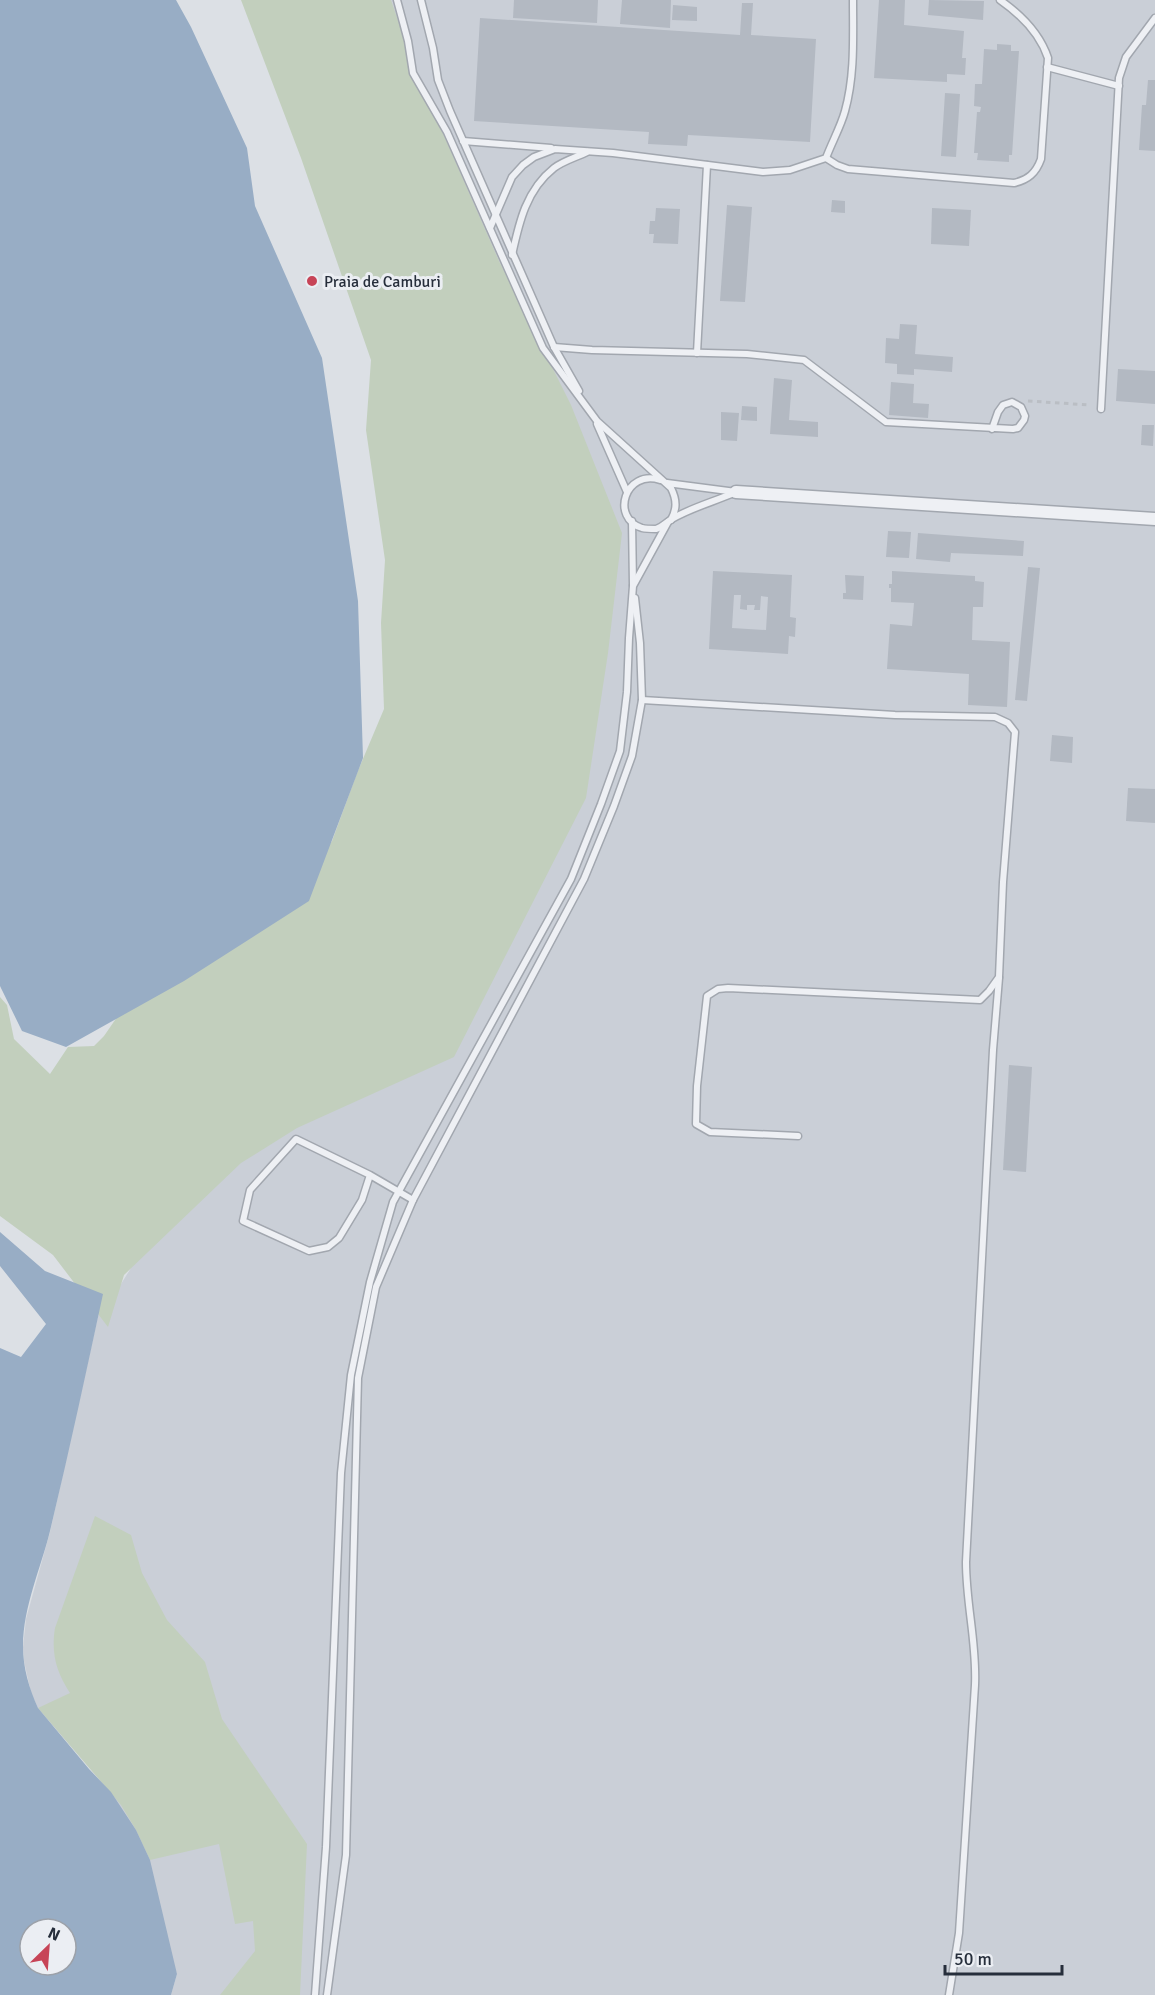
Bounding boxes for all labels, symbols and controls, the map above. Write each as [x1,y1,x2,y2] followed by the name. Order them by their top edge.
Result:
[324,272,441,292] place label: Praia de Camburi
[305,274,319,288] marker: Praia de Camburi
[18,1917,78,1977] north arrow
[45,1923,63,1946] text: N
[945,1938,1062,1976] scale bar
[954,1948,992,1970] text: 50 m

